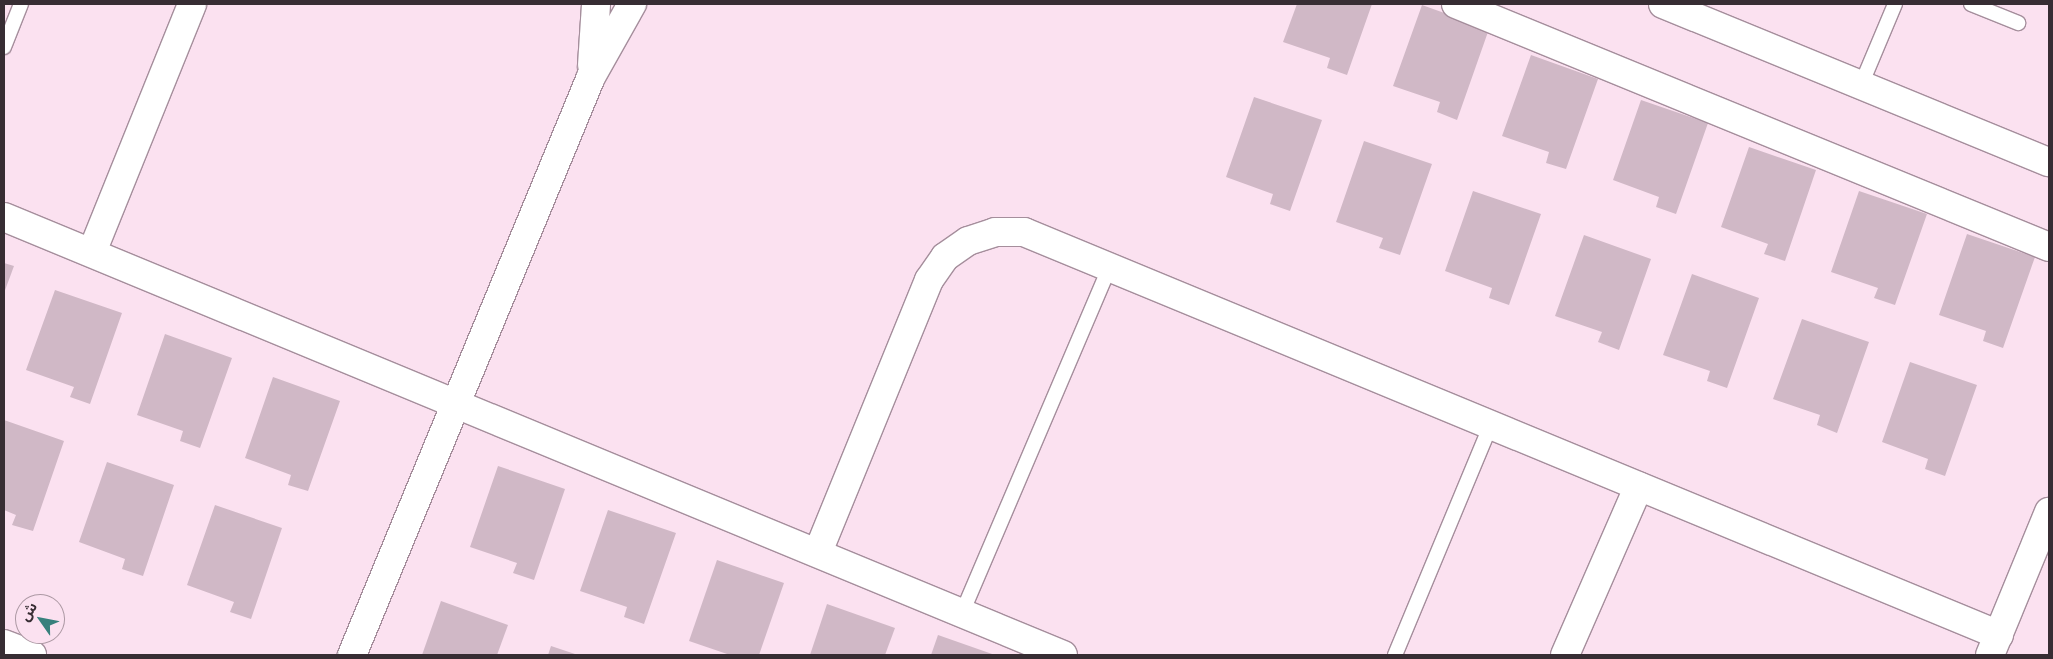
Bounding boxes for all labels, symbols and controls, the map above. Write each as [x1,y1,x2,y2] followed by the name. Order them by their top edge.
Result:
[15,594,65,644] north arrow
[15,598,41,624] text: ش

